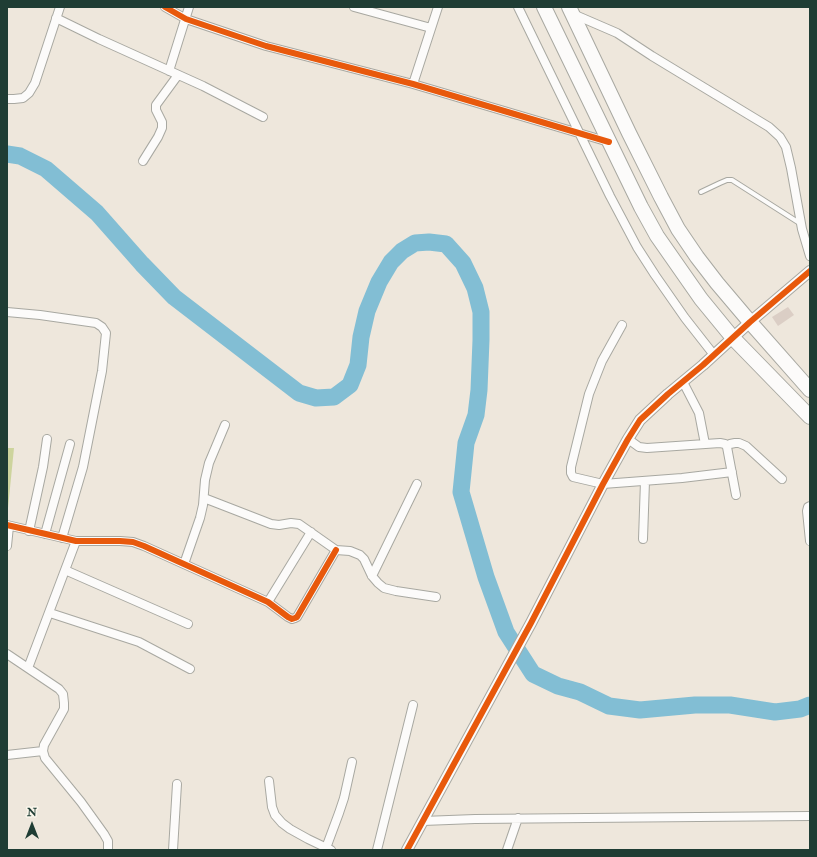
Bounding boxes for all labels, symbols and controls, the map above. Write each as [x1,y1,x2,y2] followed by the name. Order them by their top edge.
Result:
[12,805,52,845] north arrow
[27,806,37,819] text: N

